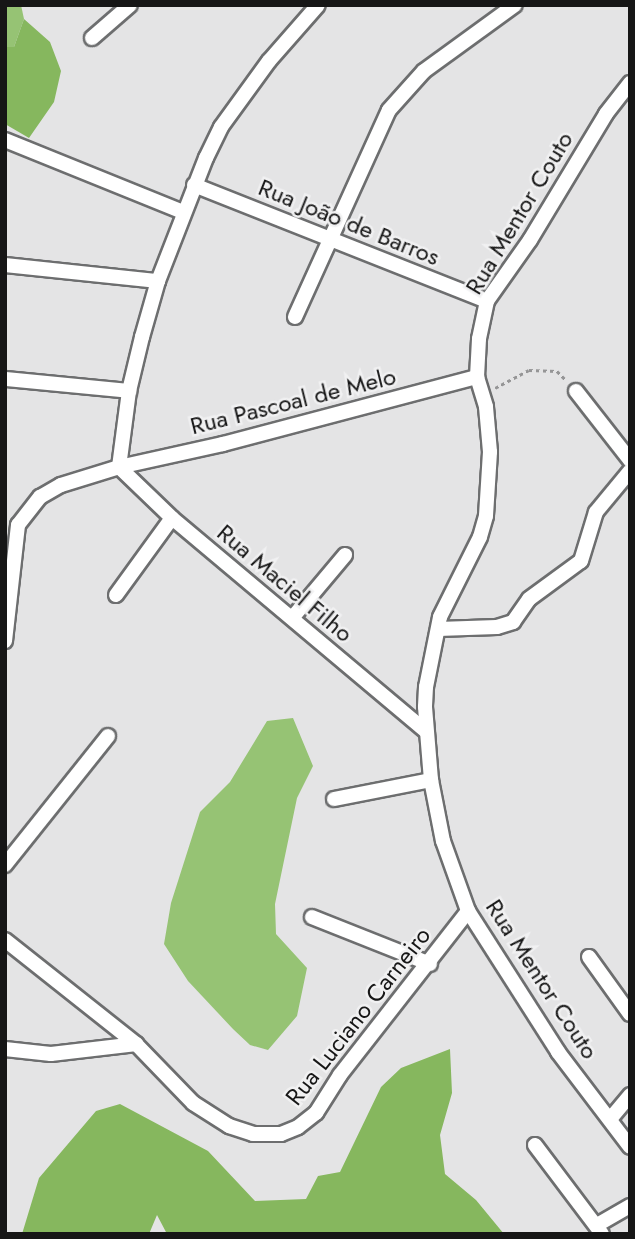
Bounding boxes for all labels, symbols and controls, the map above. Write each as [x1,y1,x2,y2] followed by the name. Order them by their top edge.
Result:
[459,127,579,299] street label: Rua Mentor Couto
[254,173,444,271] street label: Rua João de Barros
[187,362,399,440] street label: Rua Pascoal de Melo
[211,518,359,648] street label: Rua Maciel Filho
[480,894,604,1064] street label: Rua Mentor Couto
[279,921,437,1111] street label: Rua Luciano Carneiro

